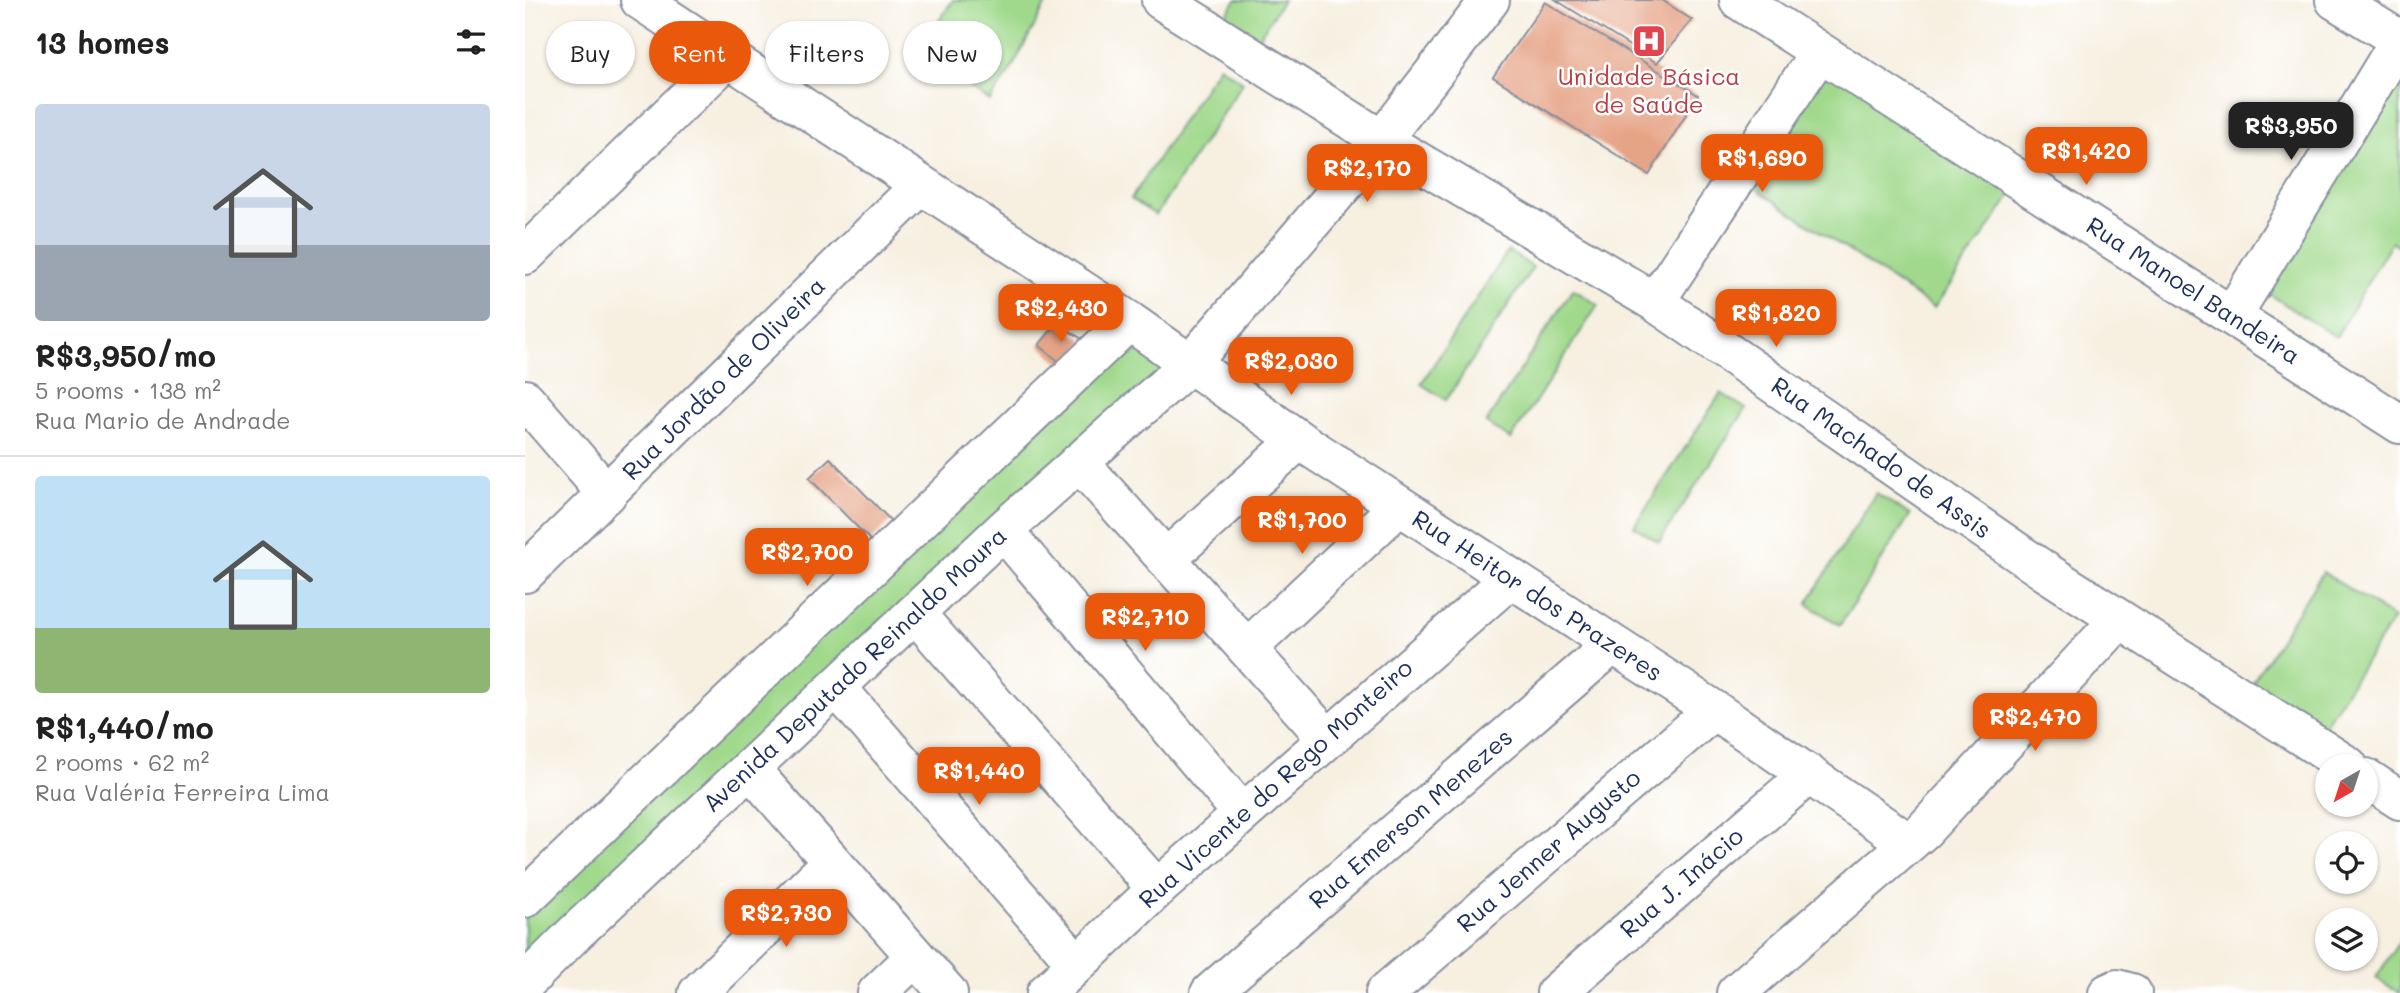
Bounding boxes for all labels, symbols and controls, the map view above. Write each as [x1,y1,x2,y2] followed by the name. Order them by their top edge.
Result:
[546,21,635,84] chip: Buy
[649,21,751,84] chip: Rent
[765,21,889,84] chip: Filters
[903,21,1002,84] chip: New
[35,22,170,62] text: 13 homes
[1630,22,1668,60] hospital icon: Unidade Básica de Saúde
[452,23,490,61] icon: filters
[1558,60,1740,119] place label: Unidade Básica de Saúde
[2226,102,2356,162] pin: R$3,950
[2244,110,2338,140] text: R$3,950
[2021,128,2151,187] pin: R$1,420
[1697,134,1827,194] pin: R$1,690
[2041,135,2131,165] text: R$1,420
[1717,142,1807,172] text: R$1,690
[1302,144,1432,204] pin: R$2,170
[200,150,326,276] icon: home
[1323,152,1411,182] text: R$2,170
[2081,209,2307,371] street label: Rua Manoel Bandeira
[615,270,831,486] street label: Rua Jordão de Oliveira
[996,284,1126,344] pin: R$2,430
[1711,290,1841,349] pin: R$1,820
[1014,292,1108,322] text: R$2,430
[1731,297,1821,327] text: R$1,820
[35,335,216,375] text: R$3,950/mo
[1226,338,1356,397] pin: R$2,030
[1244,345,1338,375] text: R$2,030
[1766,369,1998,545] street label: Rua Machado de Assis
[35,375,221,405] text: 5 rooms · 138 m²
[35,405,290,435] text: Rua Mario de Andrade
[1237,496,1367,556] pin: R$1,700
[1407,502,1669,687] street label: Rua Heitor dos Prazeres
[1257,504,1347,534] text: R$1,700
[695,520,1013,818] street label: Avenida Deputado Reinaldo Moura
[200,522,326,648] icon: home
[742,528,872,588] pin: R$2,700
[761,536,853,566] text: R$2,700
[1080,594,1210,653] pin: R$2,710
[1101,601,1189,631] text: R$2,710
[1132,652,1418,914] street label: Rua Vicente do Rego Monteiro
[1970,694,2100,753] pin: R$2,470
[1989,701,2081,731] text: R$2,470
[35,707,214,747] text: R$1,440/mo
[1302,721,1518,915] street label: Rua Emerson Menezes
[35,747,209,777] text: 2 rooms · 62 m²
[914,748,1044,807] pin: R$1,440
[2315,754,2378,817] north arrow
[2315,754,2378,971] map controls
[933,755,1025,785] text: R$1,440
[1450,762,1646,938] street label: Rua Jenner Augusto
[35,777,330,807] text: Rua Valéria Ferreira Lima
[1613,820,1749,944] street label: Rua J. Inácio
[2315,831,2378,894] button: locate
[721,890,851,949] pin: R$2,730
[740,897,832,927] text: R$2,730
[2315,908,2378,971] button: layers

